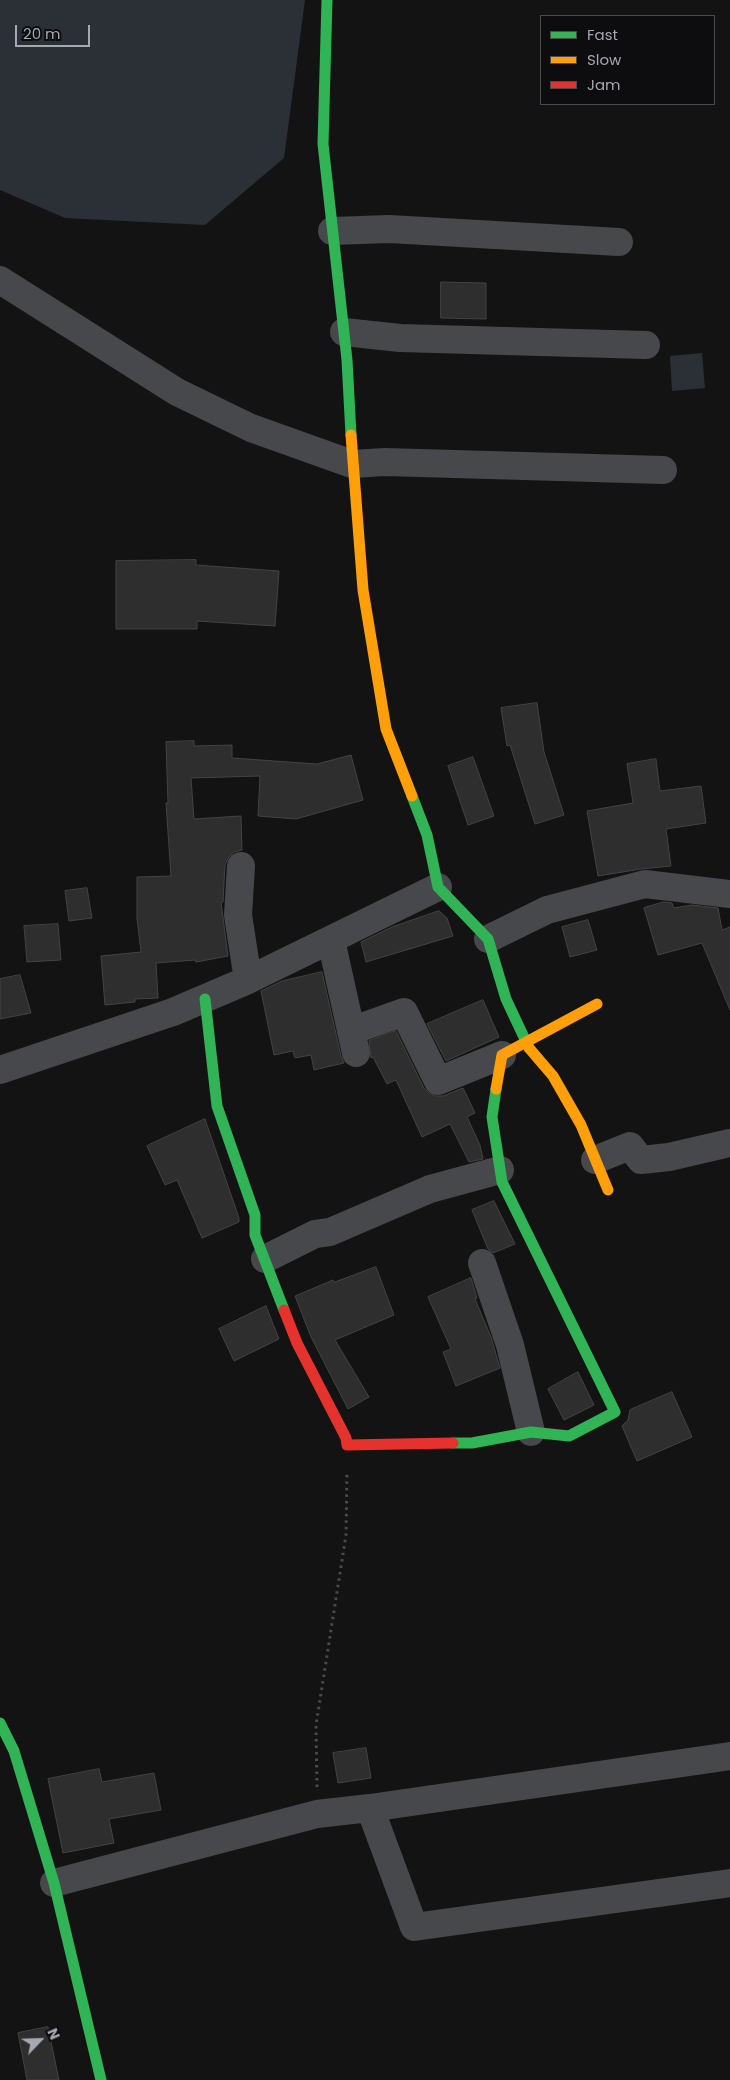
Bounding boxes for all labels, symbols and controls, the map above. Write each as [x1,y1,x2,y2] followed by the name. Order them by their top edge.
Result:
[18,15,92,47] scale bar
[540,15,715,105] legend
[23,23,61,44] text: 20 m
[587,24,618,45] text: Fast
[587,49,621,70] text: Slow
[587,74,621,95] text: Jam
[15,2015,65,2065] north arrow
[42,2025,65,2043] text: N

